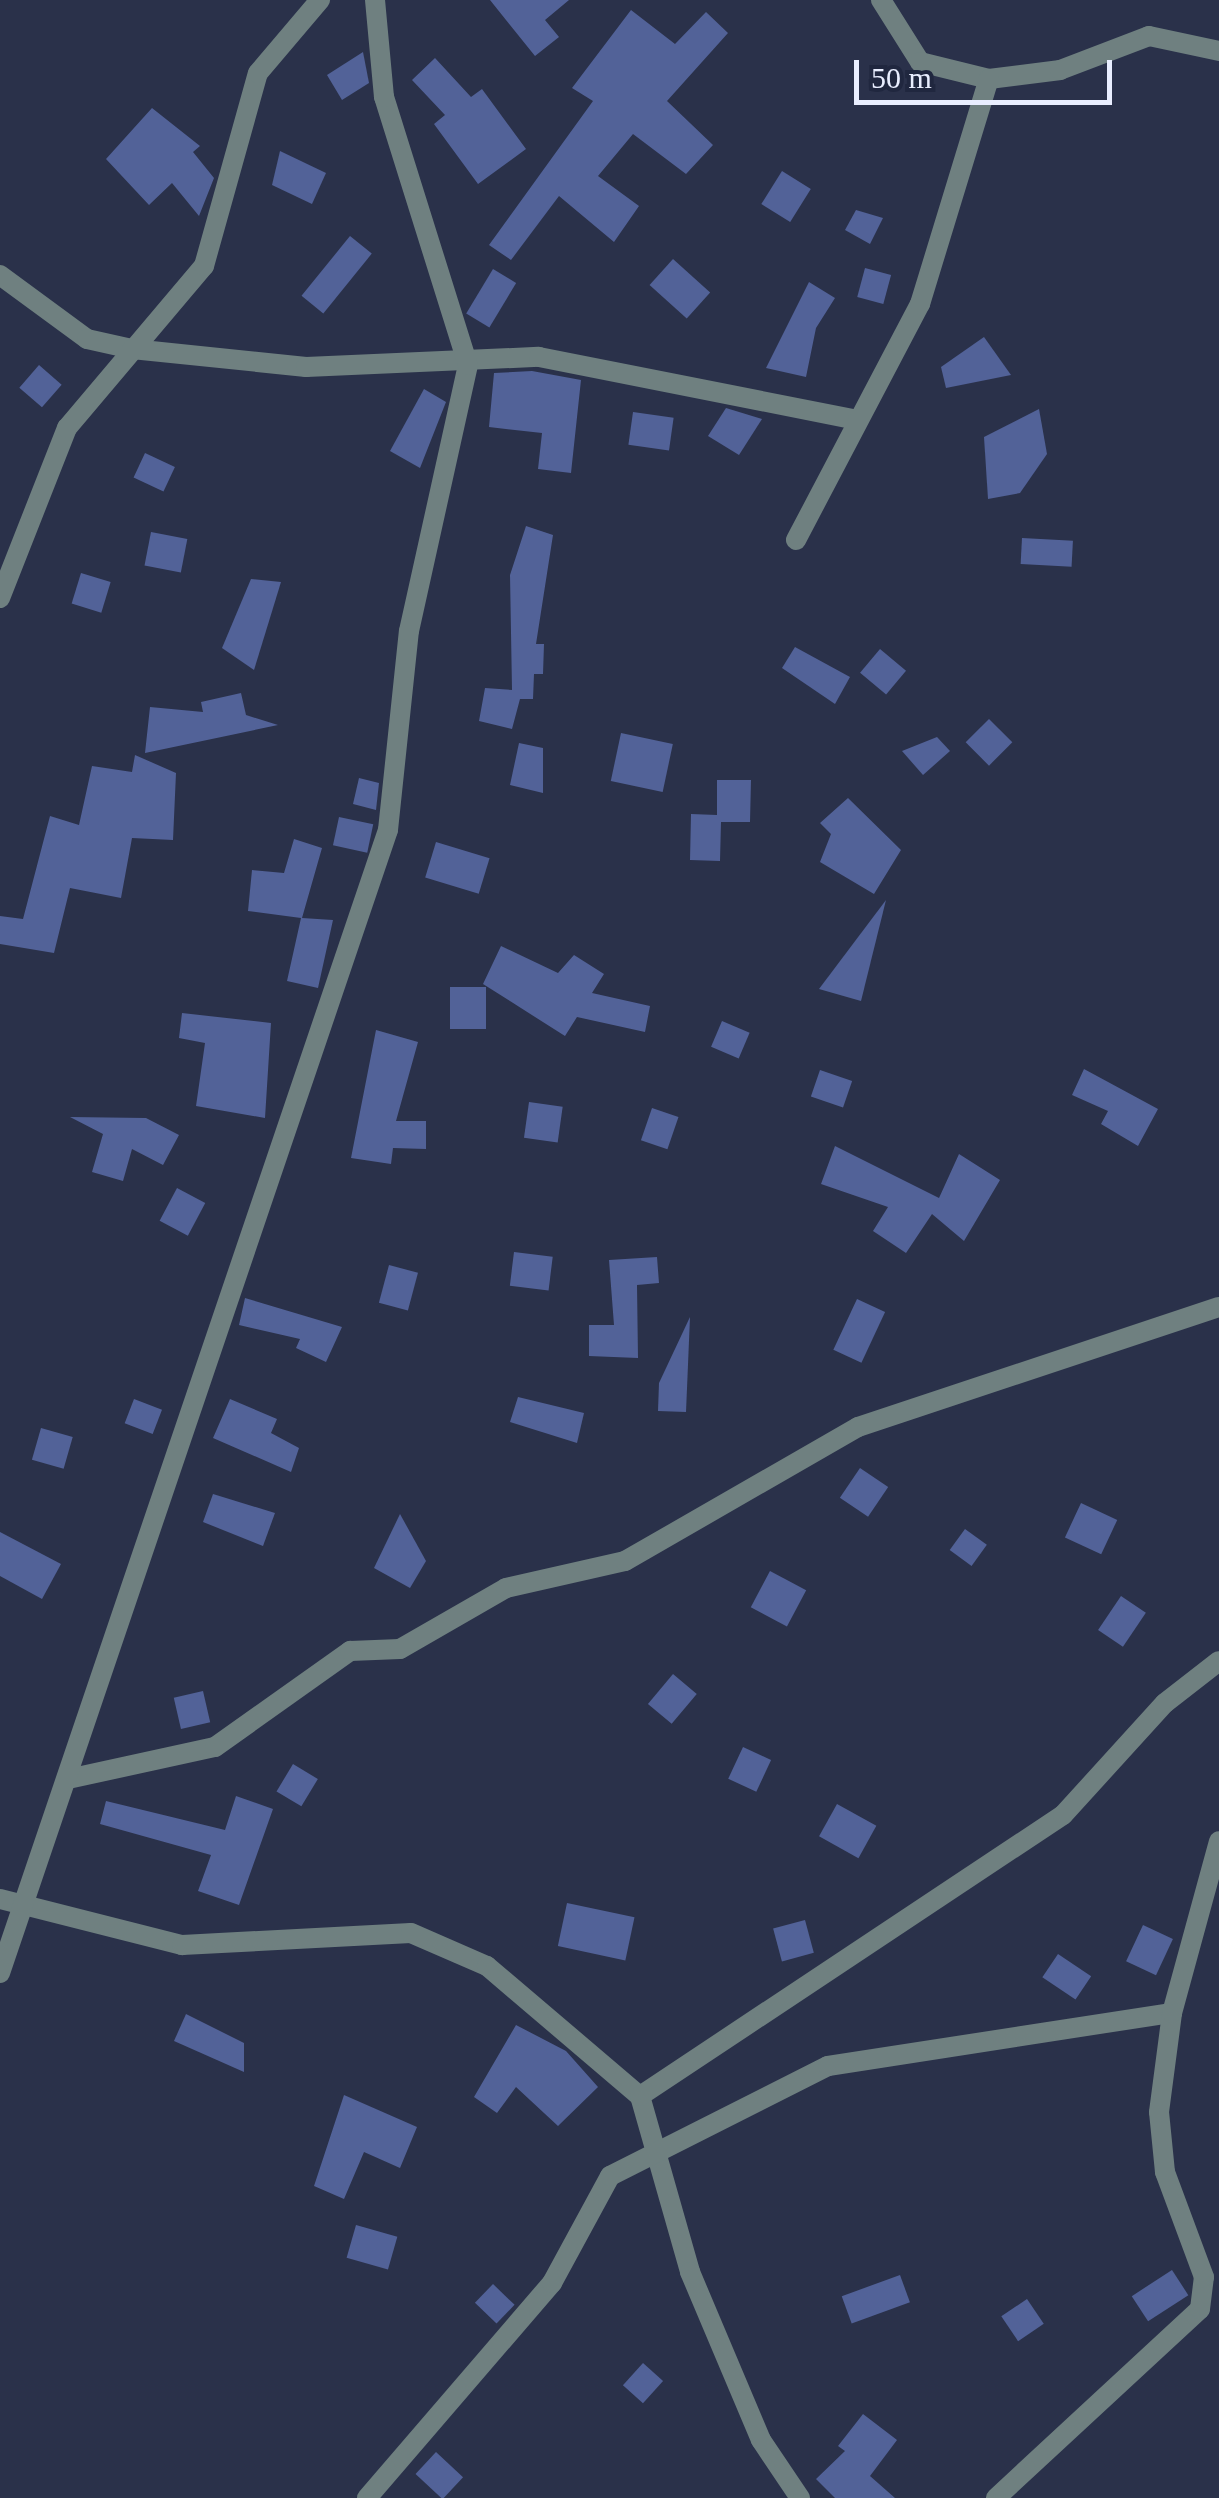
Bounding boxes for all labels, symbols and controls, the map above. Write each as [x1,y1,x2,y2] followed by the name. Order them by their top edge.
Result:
[859,40,1116,102] scale bar
[871,61,932,94] text: 50 m

